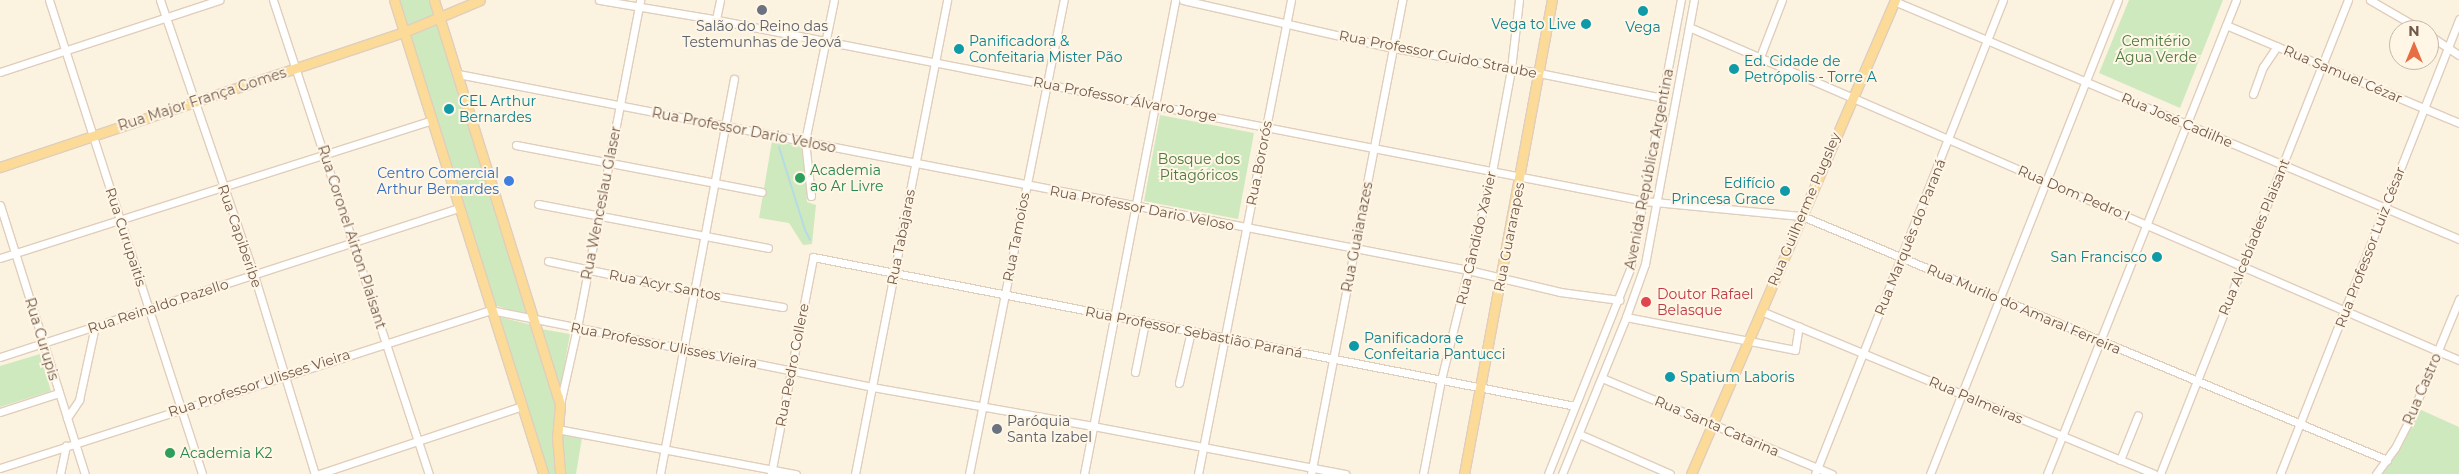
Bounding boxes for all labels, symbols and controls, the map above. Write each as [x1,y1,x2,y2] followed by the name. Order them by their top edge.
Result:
[756,4,768,16] marker: Salão do Reino das Testemunhas de Jeová
[1637,5,1649,17] marker: Vega
[1491,16,1576,32] place label: Vega to Live
[682,18,842,50] place label: Salão do Reino das Testemunhas de Jeová
[1580,18,1592,30] marker: Vega to Live
[1625,19,1661,35] place label: Vega
[2389,20,2439,70] north arrow
[2408,22,2420,40] text: N
[1338,27,1538,81] street label: Rua Professor Guido Straube
[969,33,1122,65] place label: Panificadora & Confeitaria Mister Pão
[2115,33,2197,65] park label: Cemitério Água Verde
[2281,41,2405,107] street label: Rua Samuel Cézar
[953,43,965,55] marker: Panificadora & Confeitaria Mister Pão
[1744,53,1877,85] place label: Ed. Cidade de Petrópolis - Torre A
[1728,63,1740,75] marker: Ed. Cidade de Petrópolis - Torre A
[116,64,288,134] street label: Rua Major França Gomes
[1621,67,1677,271] street label: Avenida República Argentina
[1032,73,1218,125] street label: Rua Professor Álvaro Jorge
[2119,89,2235,151] street label: Rua José Cadilhe
[459,93,536,125] place label: CEL Arthur Bernardes
[443,103,455,115] marker: CEL Arthur Bernardes
[650,104,838,156] street label: Rua Professor Dario Veloso
[1243,119,1275,207] street label: Rua Bororós
[578,125,624,281] street label: Rua Wenceslau Glaser
[1764,130,1844,288] street label: Rua Guilherme Pugsley
[314,143,390,331] street label: Rua Coronel Airton Plaisant
[1158,151,1240,184] park label: Bosque dos Pitagóricos
[1871,156,1949,318] street label: Rua Marquês do Paraná
[2215,156,2293,318] street label: Rua Alcebíades Plaisant
[810,162,884,194] place label: Academia ao Ar Livre
[2015,162,2133,224] street label: Rua Dom Pedro I
[2331,164,2409,330] street label: Rua Professor Luiz César
[377,165,499,198] place label: Centro Comercial Arthur Bernardes
[1452,170,1500,306] street label: Rua Cândido Xavier
[794,172,806,184] marker: Academia ao Ar Livre
[503,175,515,187] marker: Centro Comercial Arthur Bernardes
[1671,175,1775,208] place label: Edifício Princesa Grace
[1338,180,1376,294] street label: Rua Guaianazes
[1490,181,1528,293] street label: Rua Guararapes
[214,182,266,290] street label: Rua Capiberibe
[1048,182,1236,234] street label: Rua Professor Dario Veloso
[102,185,150,289] street label: Rua Curupaitis
[1779,185,1791,197] marker: Edifício Princesa Grace
[883,188,919,286] street label: Rua Tabajaras
[999,191,1033,283] street label: Rua Tamoios
[2051,249,2147,265] place label: San Francisco
[2151,251,2163,263] marker: San Francisco
[1924,260,2124,358] street label: Rua Murilo do Amaral Ferreira
[608,266,722,304] street label: Rua Acyr Santos
[85,275,231,337] street label: Rua Reinaldo Pazello
[1657,286,1754,318] place label: Doutor Rafael Belasque
[1639,295,1653,309] marker: Doutor Rafael Belasque
[21,296,63,382] street label: Rua Curupis
[772,302,812,428] street label: Rua Pedro Collere
[1084,303,1304,361] street label: Rua Professor Sebastião Paraná
[569,319,759,371] street label: Rua Professor Ulisses Vieira
[1364,330,1505,362] place label: Panificadora e Confeitaria Pantucci
[1348,340,1360,352] marker: Panificadora e Confeitaria Pantucci
[166,346,352,420] street label: Rua Professor Ulisses Vieira
[2399,351,2445,427] street label: Rua Castro
[1680,369,1795,385] place label: Spatium Laboris
[1664,371,1676,383] marker: Spatium Laboris
[1926,373,2026,427] street label: Rua Palmeiras
[1652,392,1782,460] street label: Rua Santa Catarina
[1007,413,1092,446] place label: Paróquia Santa Izabel
[991,423,1003,435] marker: Paróquia Santa Izabel
[180,445,273,461] place label: Academia K2
[164,447,176,459] marker: Academia K2

